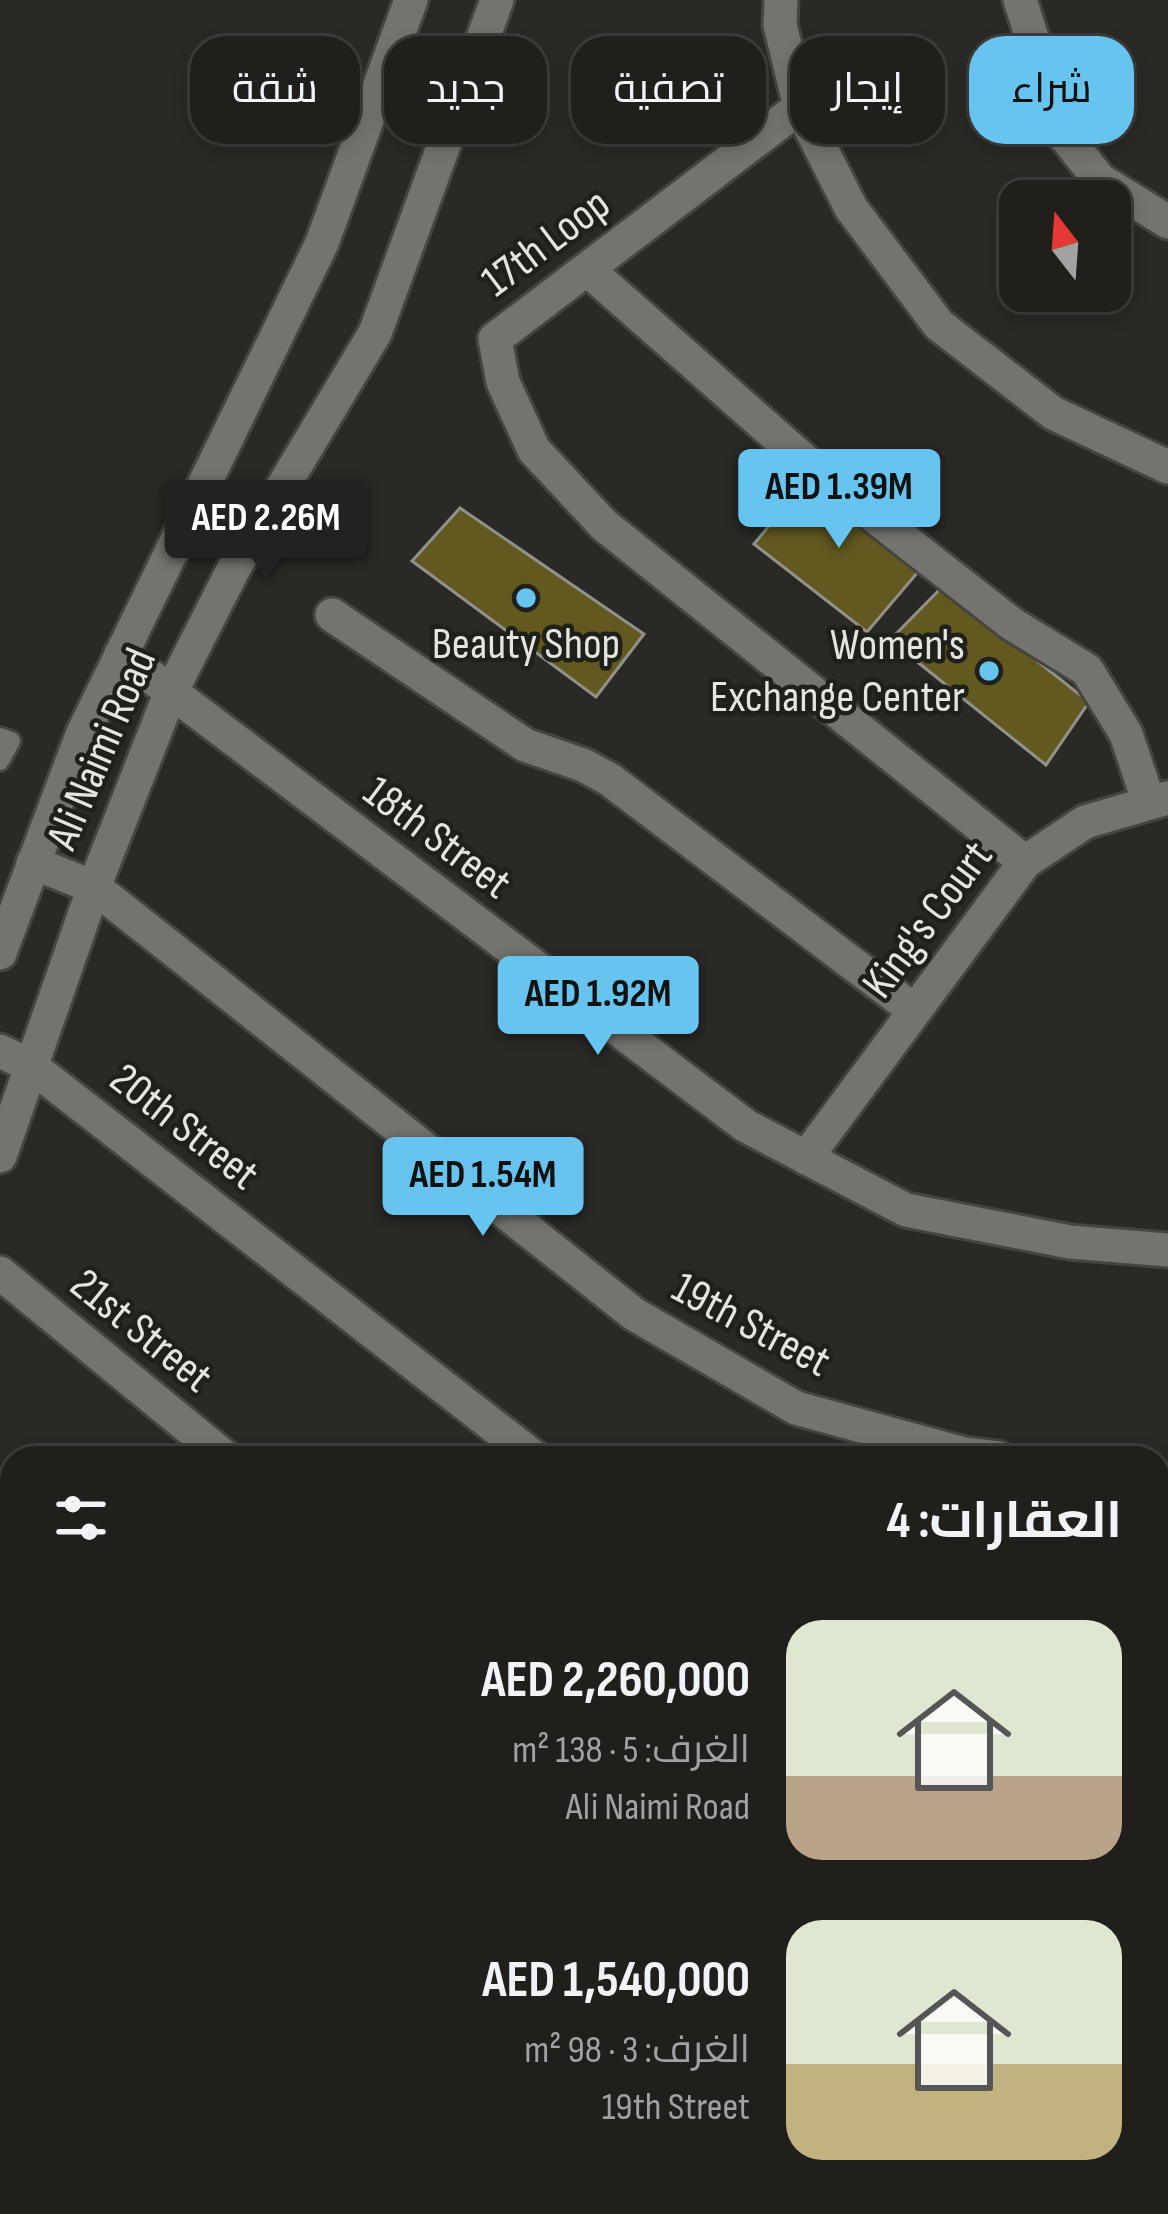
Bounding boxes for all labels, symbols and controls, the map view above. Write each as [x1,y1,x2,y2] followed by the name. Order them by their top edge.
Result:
[190,36,360,144] chip: شقة
[384,36,547,144] chip: جديد
[571,36,766,144] chip: تصفية
[790,36,945,144] chip: إيجار
[969,36,1134,144] chip: شراء
[471,177,621,309] street label: 17th Loop
[999,180,1131,312] north arrow
[999,180,1131,312] map controls
[702,449,976,551] pin: AED 1.39M
[765,464,913,511] text: AED 1.39M
[129,480,403,582] pin: AED 2.26M
[192,495,340,542] text: AED 2.26M
[513,585,539,611] marker: Beauty Shop
[432,617,620,672] place label: Beauty Shop
[710,618,965,725] place label: Women's Exchange Center
[35,640,169,859] street label: Ali Naimi Road
[976,658,1002,684] marker: Women's Exchange Center
[352,765,522,911] street label: 18th Street
[851,831,1005,1009] street label: King's Court
[461,956,735,1058] pin: AED 1.92M
[525,971,671,1018] text: AED 1.92M
[99,1052,269,1202] street label: 20th Street
[346,1137,620,1239] pin: AED 1.54M
[410,1152,556,1199] text: AED 1.54M
[59,1257,223,1405] street label: 21st Street
[663,1261,839,1389] street label: 19th Street
[48,1485,114,1551] icon: filters
[886,1491,1122,1552] text: العقارات: 4
[481,1650,750,1711] text: AED 2,260,000
[882,1668,1026,1812] icon: home
[512,1727,750,1774] text: الغرف: 5 · 138 m²
[566,1784,750,1831] text: Ali Naimi Road
[482,1950,750,2011] text: AED 1,540,000
[882,1968,1026,2112] icon: home
[524,2027,750,2074] text: الغرف: 3 · 98 m²
[602,2084,750,2131] text: 19th Street

